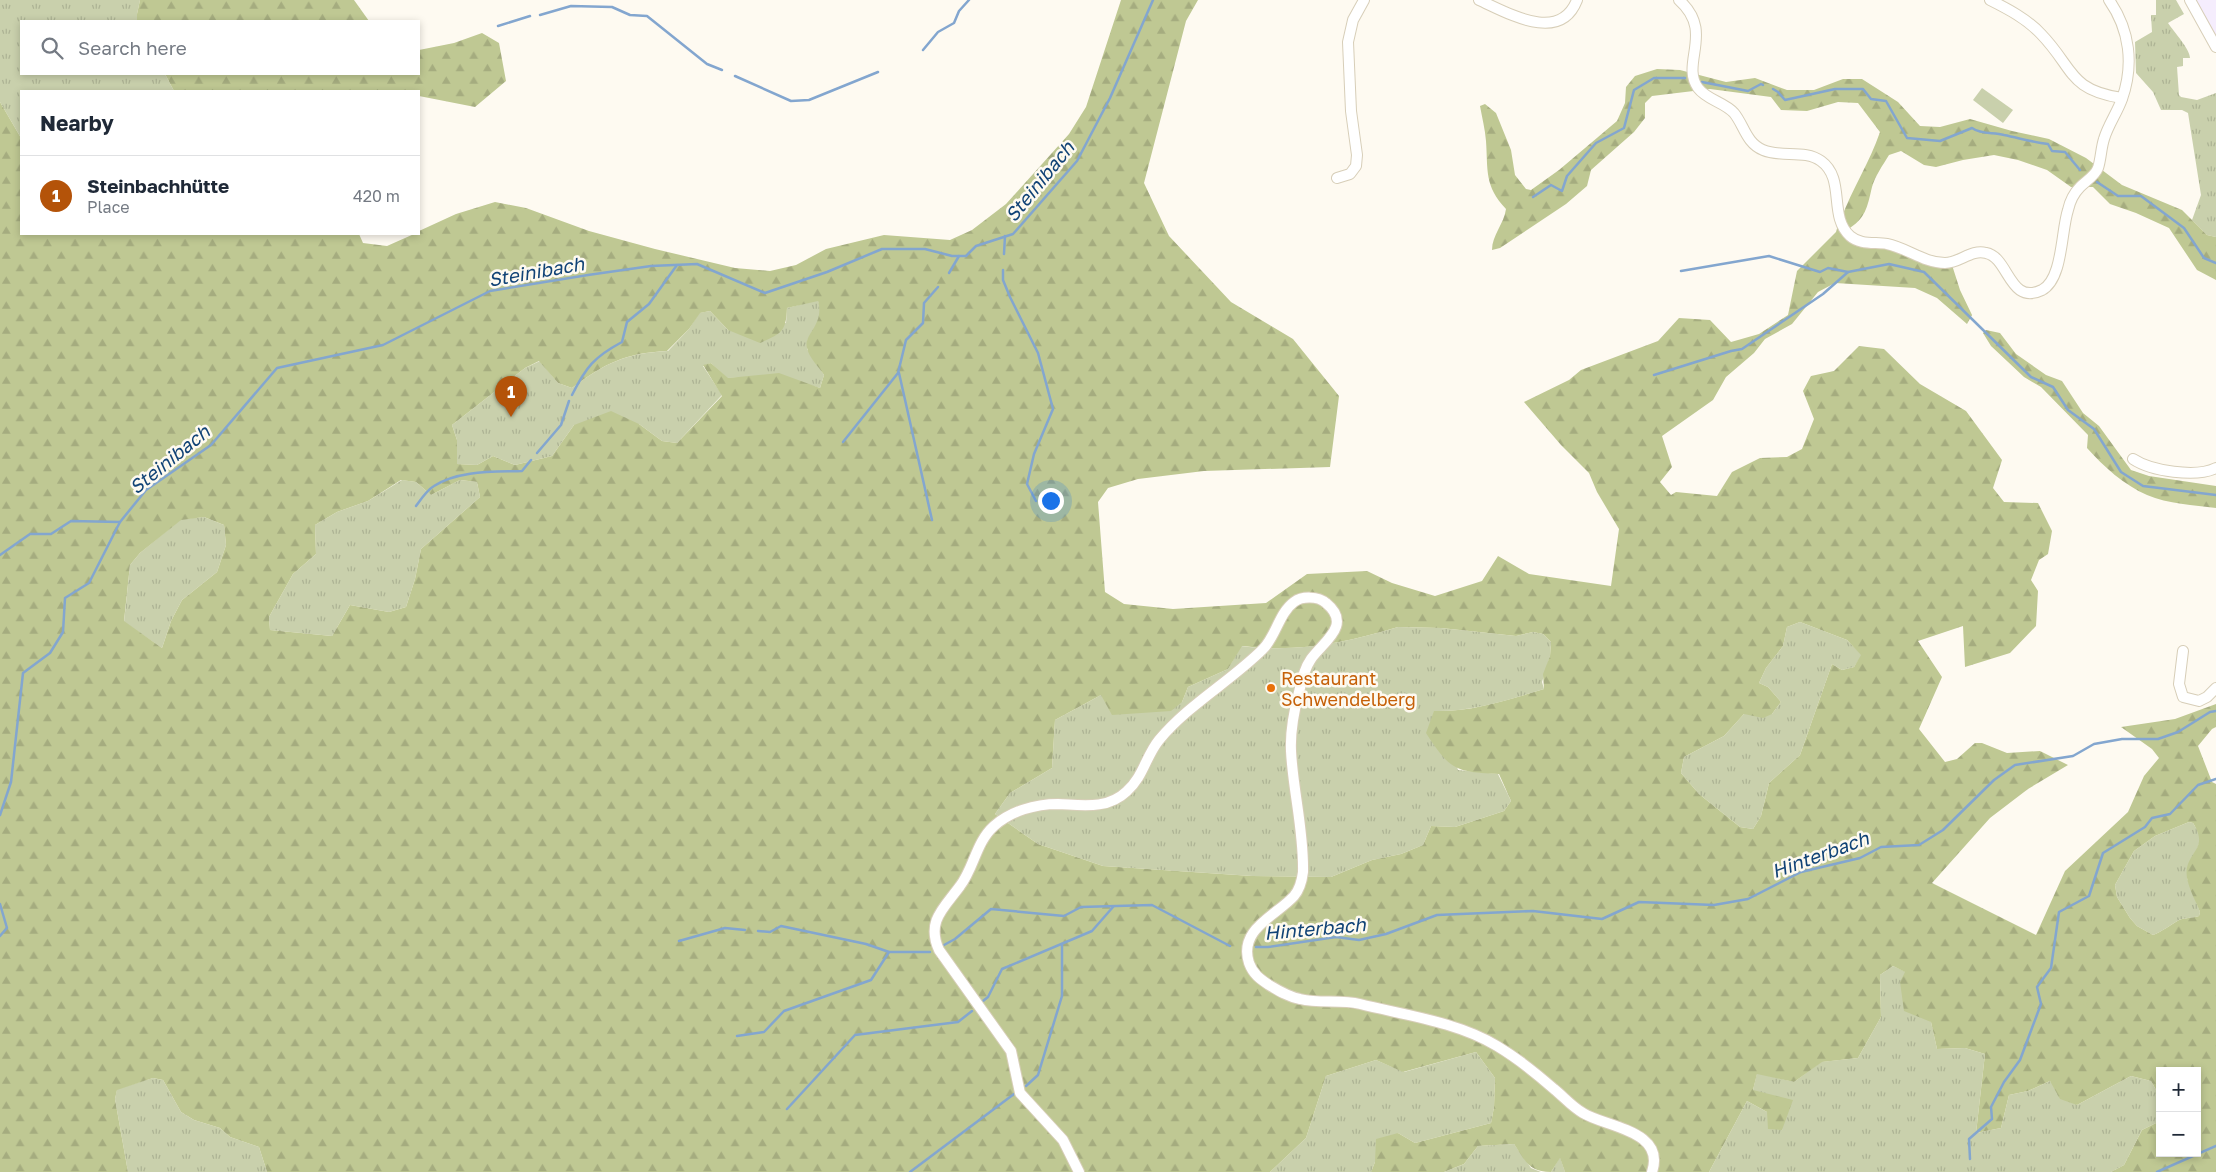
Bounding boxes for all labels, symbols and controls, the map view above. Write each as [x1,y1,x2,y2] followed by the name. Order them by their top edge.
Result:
[20,20,420,75] search box
[38,34,66,62] icon: search
[78,36,187,59] text: Search here
[40,110,114,136] text: Nearby
[1000,135,1079,226] water label: Steinibach
[87,174,229,197] text: Steinbachhütte
[52,186,60,206] text: 1
[353,186,400,206] text: 420 m
[87,197,130,217] text: Place
[486,251,587,291] water label: Steinibach
[495,376,527,417] pin: 1
[124,419,215,498] water label: Steinibach
[1038,488,1064,514] your location
[1281,667,1416,710] place label: Restaurant Schwendelberg
[1265,682,1277,694] marker: Restaurant Schwendelberg
[1768,825,1873,882] water label: Hinterbach
[1263,912,1368,944] water label: Hinterbach
[2156,1067,2201,1157] map controls
[2156,1067,2201,1112] button: +
[2156,1112,2201,1157] button: −

